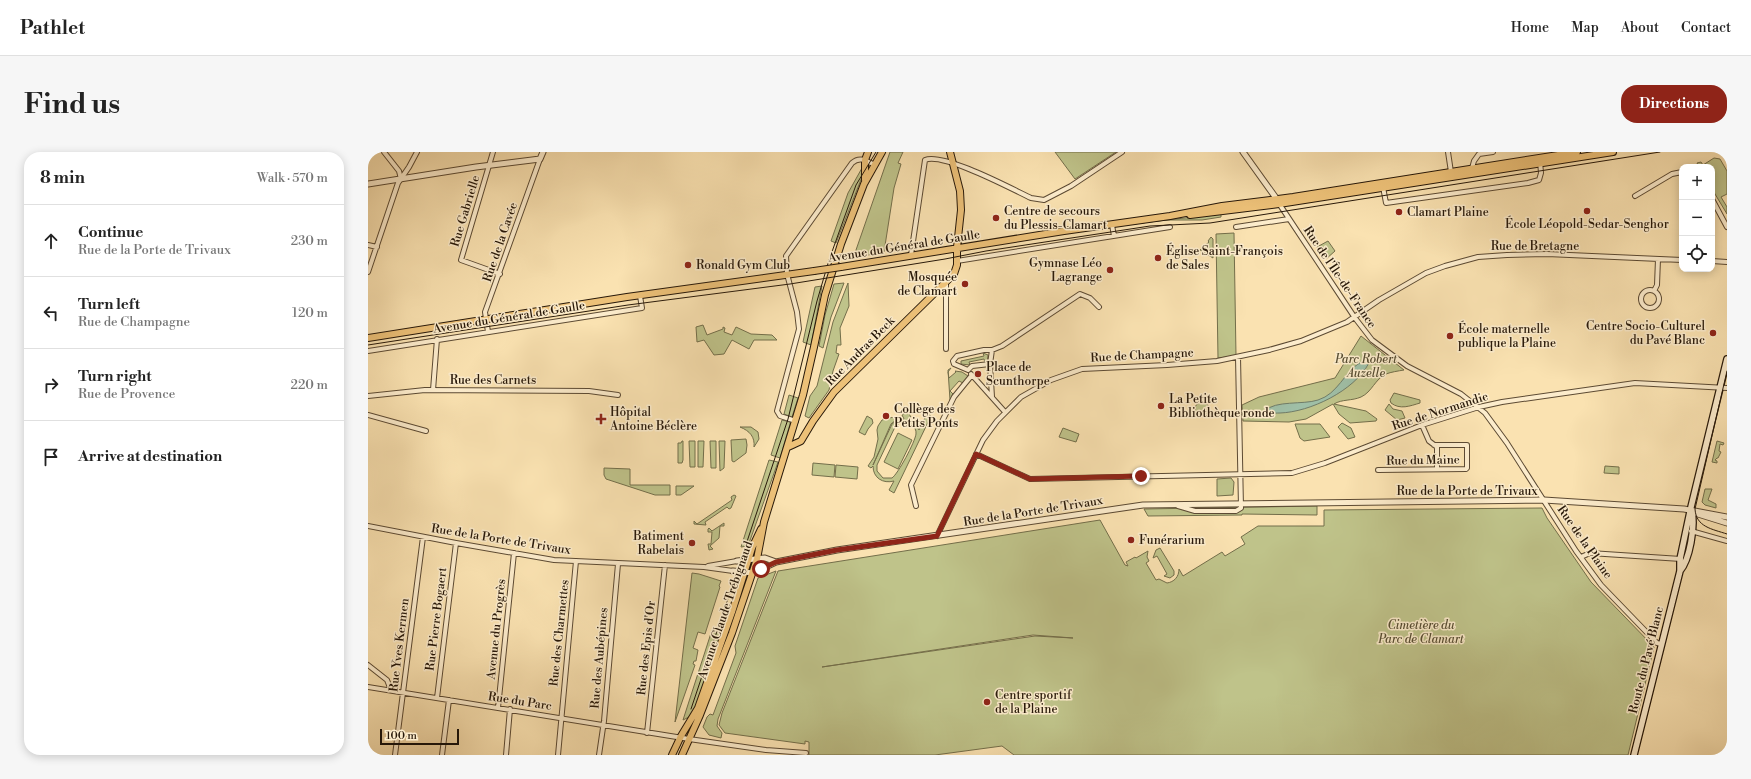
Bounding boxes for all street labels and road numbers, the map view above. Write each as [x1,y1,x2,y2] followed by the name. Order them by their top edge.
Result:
[447,174,483,249] street label: Rue Gabrielle
[480,200,521,284] street label: Rue de la Cavée
[1300,222,1381,331] street label: Rue de l'Île-de-France
[826,227,981,266] street label: Avenue du Général de Gaulle
[1491,239,1579,254] street label: Rue de Bretagne
[431,298,586,337] street label: Avenue du Général de Gaulle
[823,313,899,389] street label: Rue Andras Beck
[1090,345,1194,366] street label: Rue de Champagne
[450,373,536,388] street label: Rue des Carnets
[1390,389,1490,434] street label: Rue de Normandie
[1386,452,1460,469] street label: Rue du Maine
[1396,484,1538,499] street label: Rue de la Porte de Trivaux
[962,493,1105,530] street label: Rue de la Porte de Trivaux
[1554,503,1615,582] street label: Rue de la Plaine
[430,521,573,558] street label: Rue de la Porte de Trivaux
[694,539,756,682] street label: Avenue Claude Trébignaud
[423,566,450,672] street label: Rue Pierre Bogaert
[484,578,509,681] street label: Avenue du Progrès
[546,579,573,687] street label: Rue des Charmettes
[386,597,413,693] street label: Rue Yves Kermen
[634,600,659,696] street label: Rue des Epis d'Or
[1626,605,1667,715] street label: Route du Pavé Blanc
[588,607,611,709] street label: Rue des Aubépines
[487,689,553,714] street label: Rue du Parc

